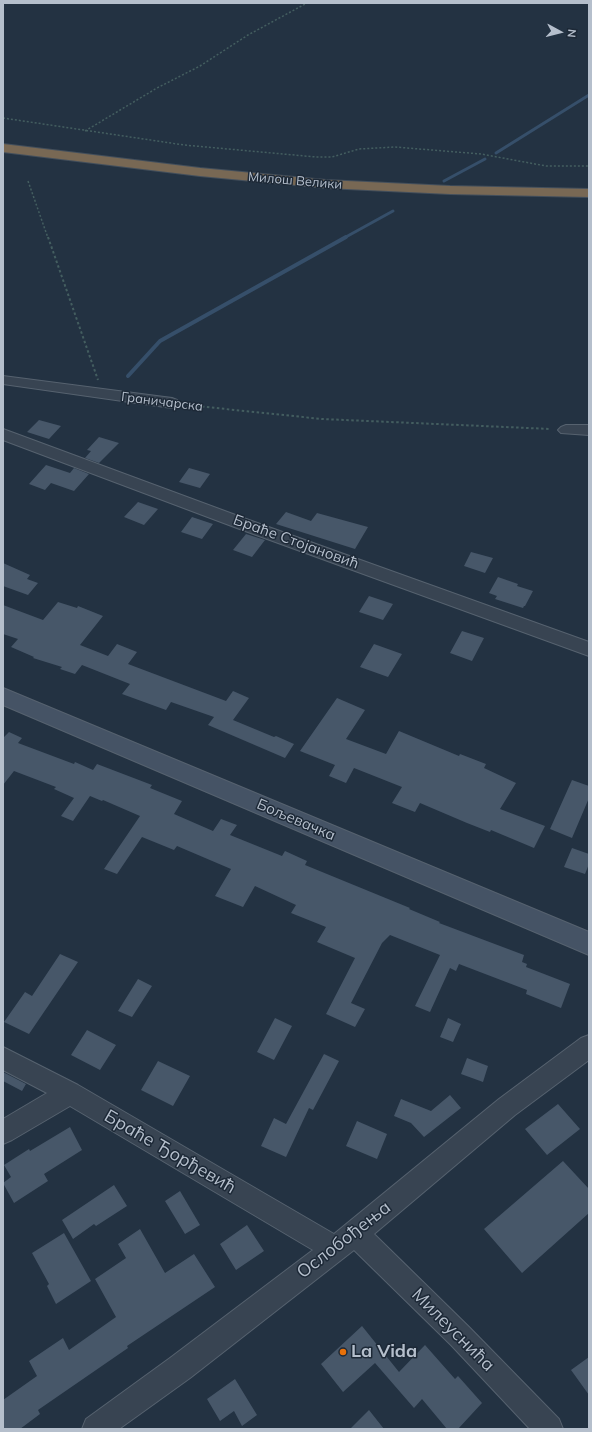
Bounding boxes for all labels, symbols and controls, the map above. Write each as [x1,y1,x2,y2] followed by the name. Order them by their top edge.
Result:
[540,12,580,52] north arrow
[564,28,579,38] text: N
[247,169,343,193] street label: Милош Велики
[120,389,204,415] street label: Граничарска
[231,511,361,573] street label: Браће Стојановић
[254,795,338,845] street label: Бољевачка
[100,1106,240,1198] street label: Браће Ђорђевић
[293,1197,395,1283] street label: Ослобођења
[407,1284,499,1376] street label: Милеуснића
[351,1341,417,1363] place label: La Vida
[338,1347,348,1357] marker: La Vida

